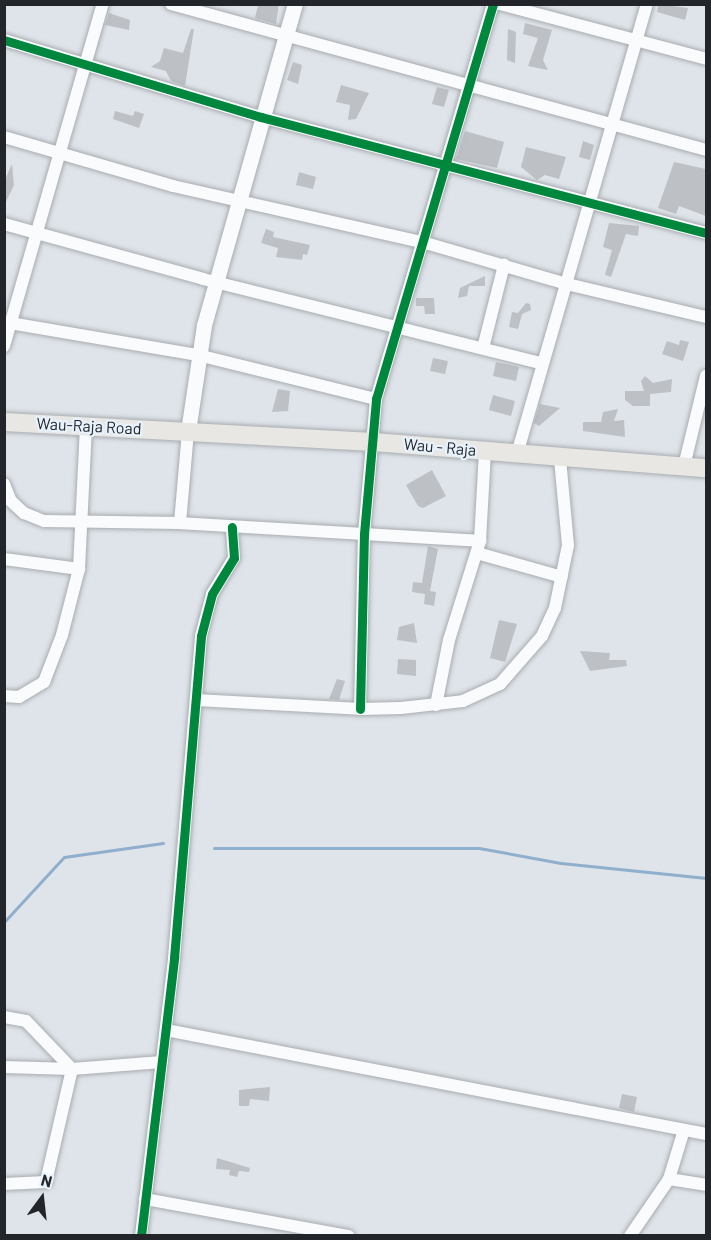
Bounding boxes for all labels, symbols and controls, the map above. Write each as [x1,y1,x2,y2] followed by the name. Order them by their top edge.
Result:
[36,414,142,438] street label: Wau-Raja Road
[403,434,477,460] street label: Wau - Raja
[12,1168,72,1228] north arrow
[39,1170,54,1191] text: N

